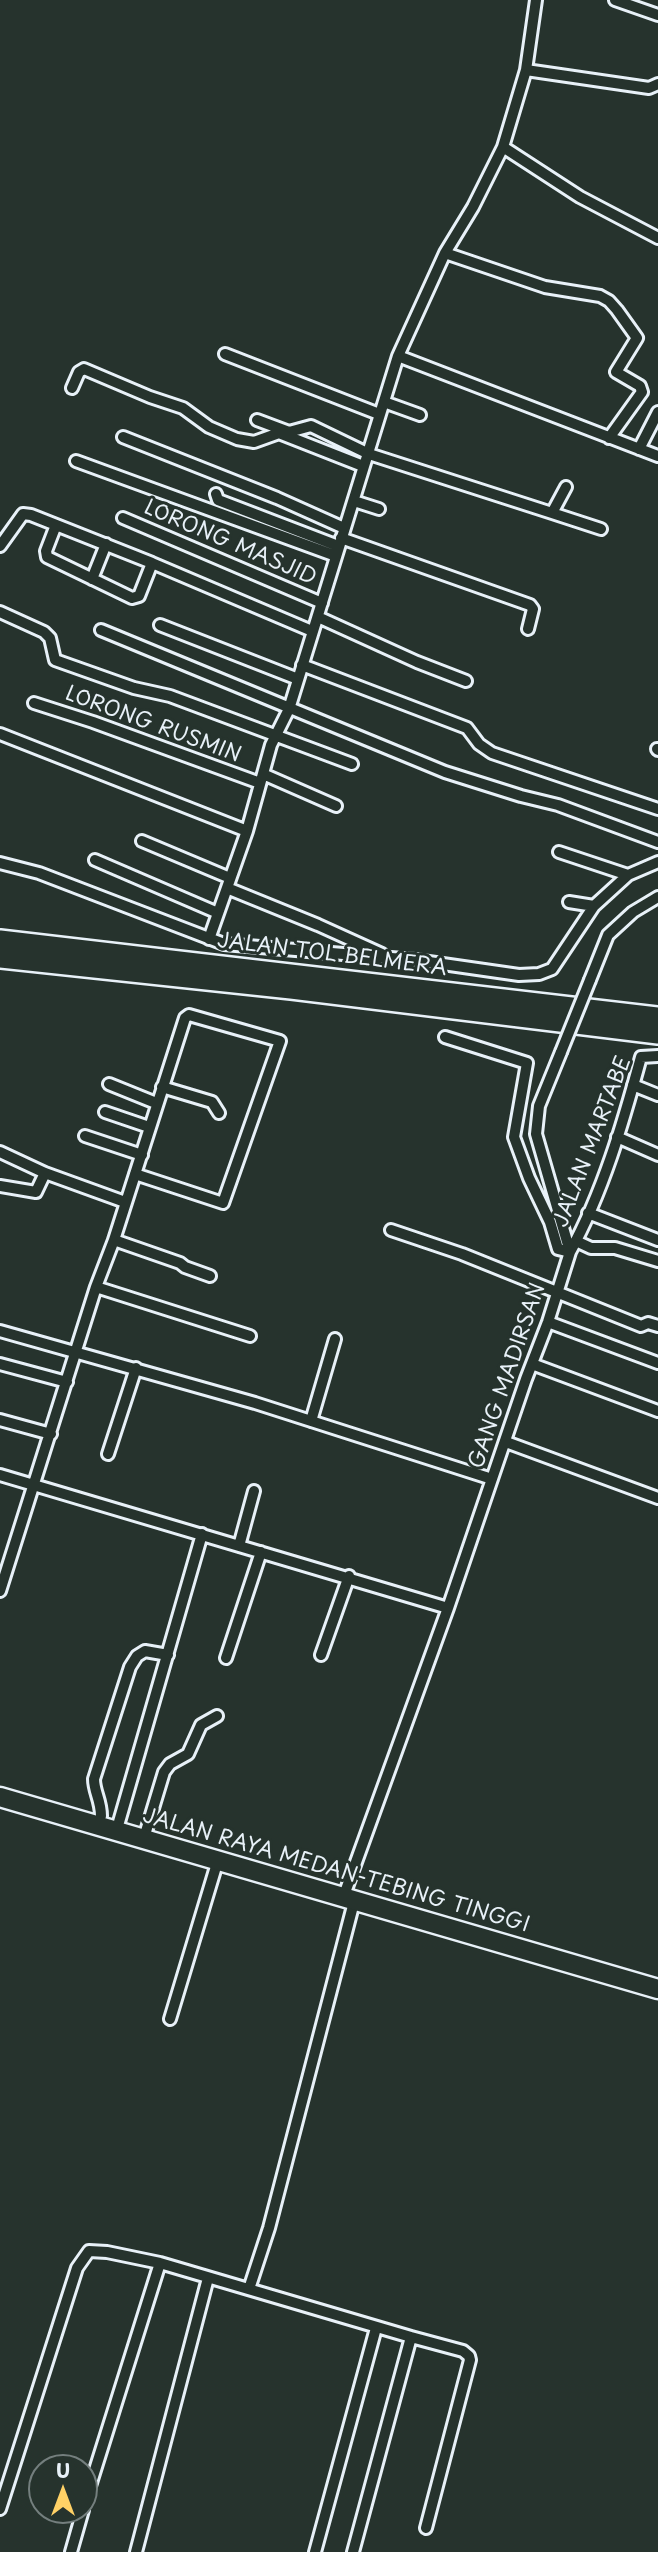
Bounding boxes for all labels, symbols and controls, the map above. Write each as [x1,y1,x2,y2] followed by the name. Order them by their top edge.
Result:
[140,495,320,591] street label: LORONG MASJID
[62,682,244,768] street label: LORONG RUSMIN
[216,928,448,982] street label: JALAN TOL BELMERA
[549,1053,637,1231] street label: JALAN MARTABE
[464,1280,552,1472] street label: GANG MADIRSAN
[140,1804,532,1938] street label: JALAN RAYA MEDAN-TEBING TINGGI
[28,2454,98,2524] north arrow
[56,2456,70,2484] text: U

